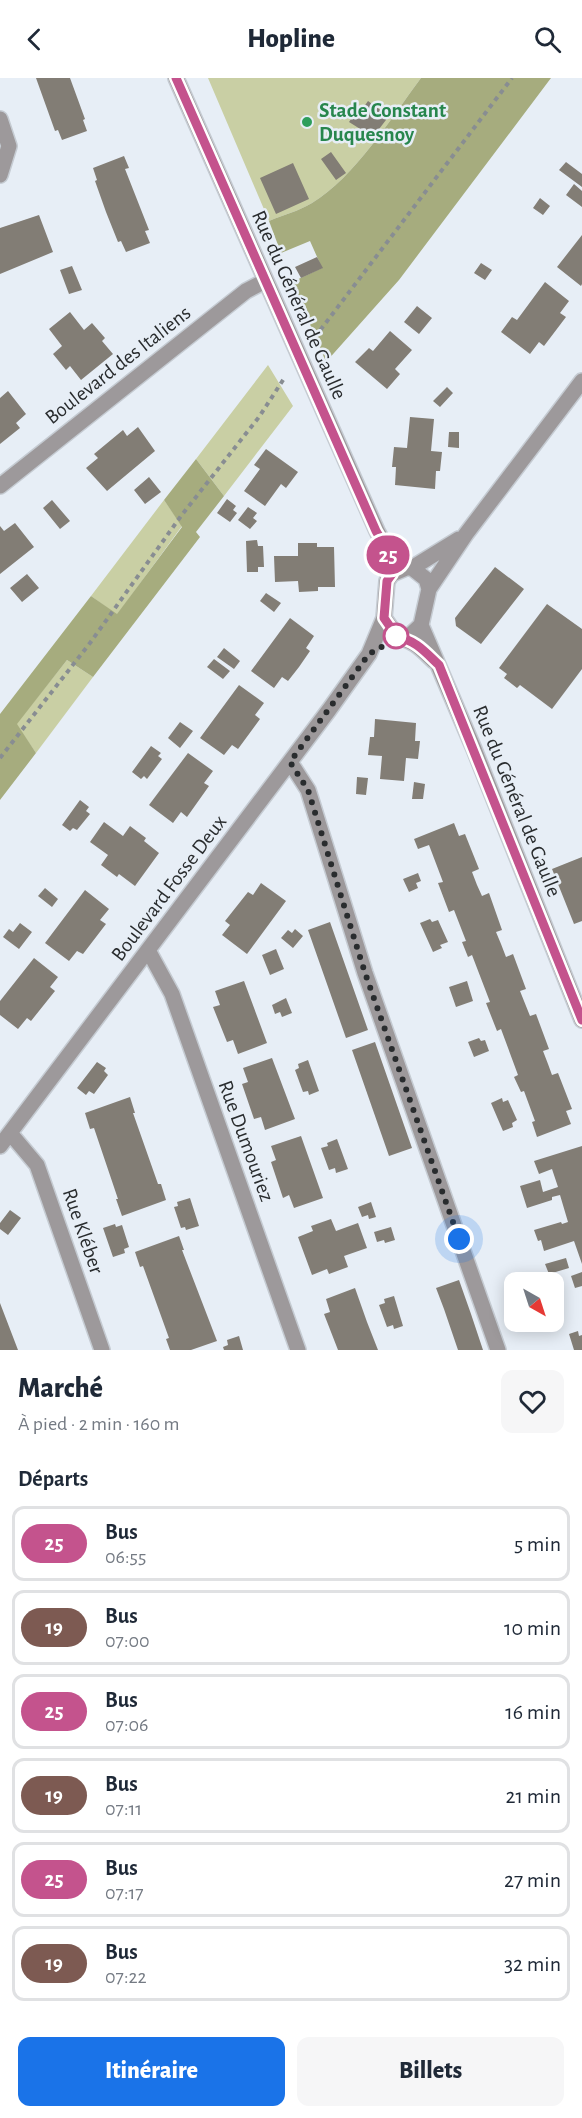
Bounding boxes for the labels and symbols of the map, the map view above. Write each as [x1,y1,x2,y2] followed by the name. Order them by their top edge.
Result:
[319,100,446,145] place label: Stade Constant Duquesnoy
[300,115,314,129] marker: Stade Constant Duquesnoy
[248,207,350,403] street label: Rue du Général de Gaulle
[41,302,195,428] street label: Boulevard des Italiens
[361,536,415,574] line badge: 25
[383,623,409,649] unlabelled marker
[469,702,565,900] street label: Rue du Général de Gaulle
[107,811,231,965] street label: Boulevard Fosse Deux
[214,1078,278,1204] street label: Rue Dumouriez
[59,1186,107,1277] street label: Rue Kléber
[444,1224,474,1254] your location
[504,1272,564,1332] north arrow

